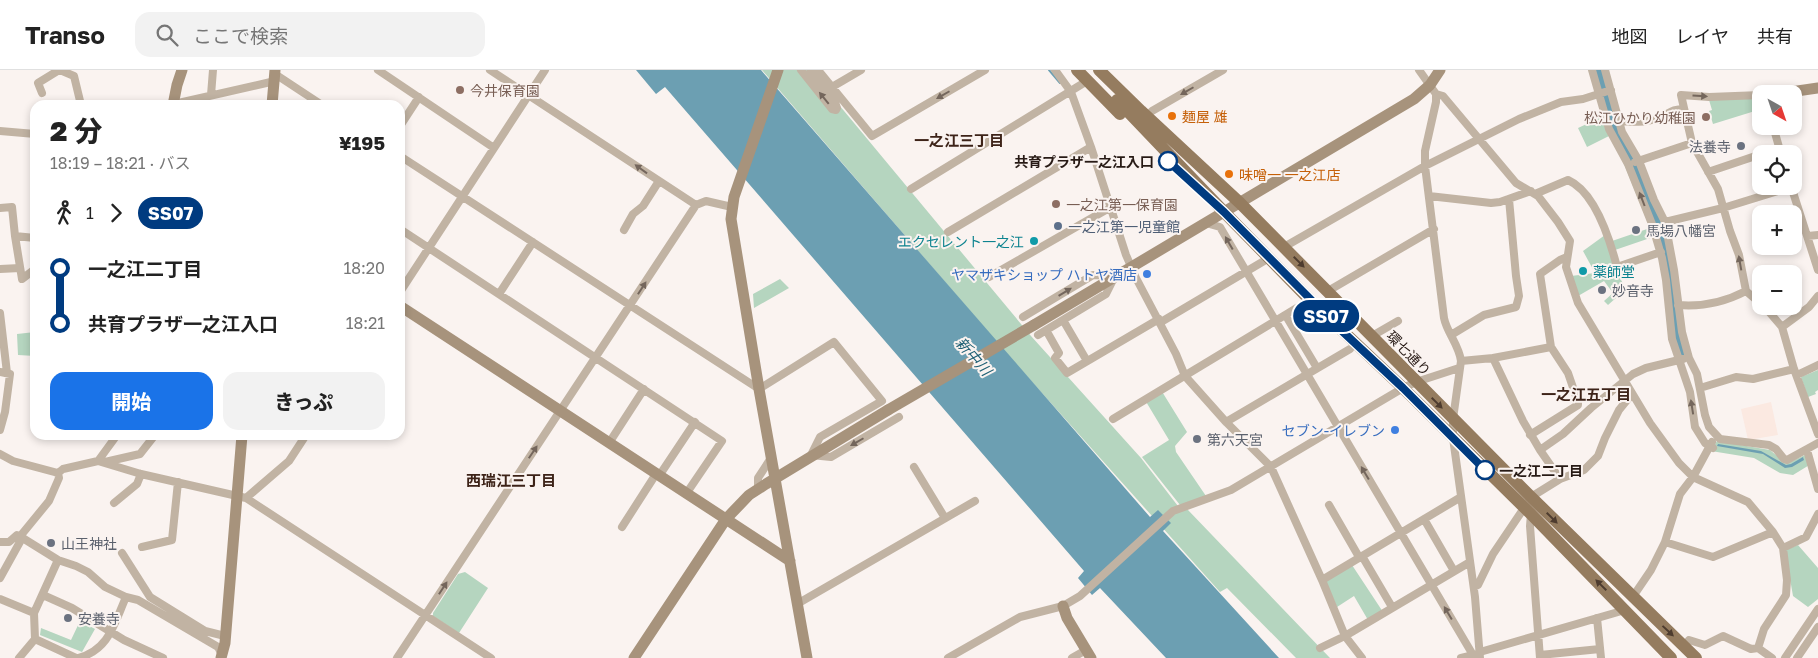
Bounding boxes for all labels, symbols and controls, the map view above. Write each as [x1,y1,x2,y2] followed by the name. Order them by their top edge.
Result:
[135,12,485,57] search box
[25,20,105,49] text: Transo
[153,21,181,49] icon: search
[193,24,288,47] text: ここで検索
[1612,25,1648,47] text: 地図
[1676,25,1729,47] text: レイヤ
[1757,25,1793,47] text: 共有
[470,82,540,99] place label: 今井保育園
[454,84,466,96] marker: 今井保育園
[1752,85,1802,135] north arrow
[1752,85,1802,315] map controls
[1181,86,1194,95] one-way arrow
[936,90,949,99] one-way arrow
[818,92,829,105] one-way arrow
[1692,93,1708,101] one-way arrow
[1182,108,1228,125] place label: 麺屋 雄
[1584,109,1696,126] place label: 松江ひかり幼稚園
[1166,110,1178,122] marker: 麺屋 雄
[1700,111,1712,123] marker: 松江ひかり幼稚園
[50,114,102,147] text: 2 分
[339,131,385,154] text: ¥195
[914,131,1004,149] district label: 一之江三丁目
[1689,138,1731,155] place label: 法養寺
[1735,140,1747,152] marker: 法養寺
[1752,145,1802,195] button: locate
[1158,151,1178,171] marker: 共育プラザ一之江入口
[50,153,190,173] text: 18:19 – 18:21 · バス
[1014,153,1154,170] place label: 共育プラザ一之江入口
[634,164,648,174] one-way arrow
[1239,166,1341,183] place label: 味噌一 一之江店
[1223,168,1235,180] marker: 味噌一 一之江店
[1638,191,1646,206] one-way arrow
[1066,196,1178,213] place label: 一之江第一保育園
[1050,198,1062,210] marker: 一之江第一保育園
[50,199,78,227] icon: walk
[102,199,130,227] icon: forward
[148,202,193,224] text: SS07
[86,203,94,223] text: 1
[1752,205,1802,255] button: +
[1068,218,1180,235] place label: 一之江第一児童館
[1052,220,1064,232] marker: 一之江第一児童館
[1646,222,1716,239] place label: 馬場八幡宮
[1630,224,1642,236] marker: 馬場八幡宮
[898,233,1024,250] place label: エクセレント一之江
[1028,235,1040,247] marker: エクセレント一之江
[1225,235,1233,250] one-way arrow
[1293,255,1305,267] one-way arrow
[1736,255,1744,271] one-way arrow
[88,257,202,280] text: 一之江二丁目
[343,258,385,278] text: 18:20
[1593,263,1635,280] place label: 薬師堂
[1577,265,1589,277] marker: 薬師堂
[1752,265,1802,315] button: −
[951,266,1137,283] place label: ヤマザキショップ ハトヤ酒店
[1141,268,1153,280] marker: ヤマザキショップ ハトヤ酒店
[637,281,647,294] one-way arrow
[1612,282,1654,299] place label: 妙音寺
[1596,284,1608,296] marker: 妙音寺
[1059,287,1072,296] one-way arrow
[1291,300,1361,332] line badge: SS07
[1303,305,1349,327] text: SS07
[88,312,278,335] text: 共育プラザ一之江入口
[346,313,385,333] text: 18:21
[1383,327,1435,379] street label: 環七通り
[952,333,997,380] water label: 新中川
[50,372,213,430] button: 開始
[223,372,385,430] button: きっぷ
[1541,385,1631,403] district label: 一之江五丁目
[1431,397,1443,409] one-way arrow
[1687,398,1695,414] one-way arrow
[1282,422,1385,439] place label: セブン-イレブン
[1389,424,1401,436] marker: セブン-イレブン
[1207,431,1263,448] place label: 第六天宮
[1191,433,1203,445] marker: 第六天宮
[850,437,863,446] one-way arrow
[528,446,538,459] one-way arrow
[1475,460,1495,480] marker: 一之江二丁目
[1499,462,1583,479] place label: 一之江二丁目
[1361,466,1370,479] one-way arrow
[466,471,556,489] district label: 西瑞江三丁目
[1545,512,1557,524] one-way arrow
[61,535,117,552] place label: 山王神社
[45,537,57,549] marker: 山王神社
[1595,579,1607,591] one-way arrow
[438,581,448,595] one-way arrow
[1444,606,1453,619] one-way arrow
[78,610,120,627] place label: 安養寺
[62,612,74,624] marker: 安養寺
[1662,625,1674,637] one-way arrow

